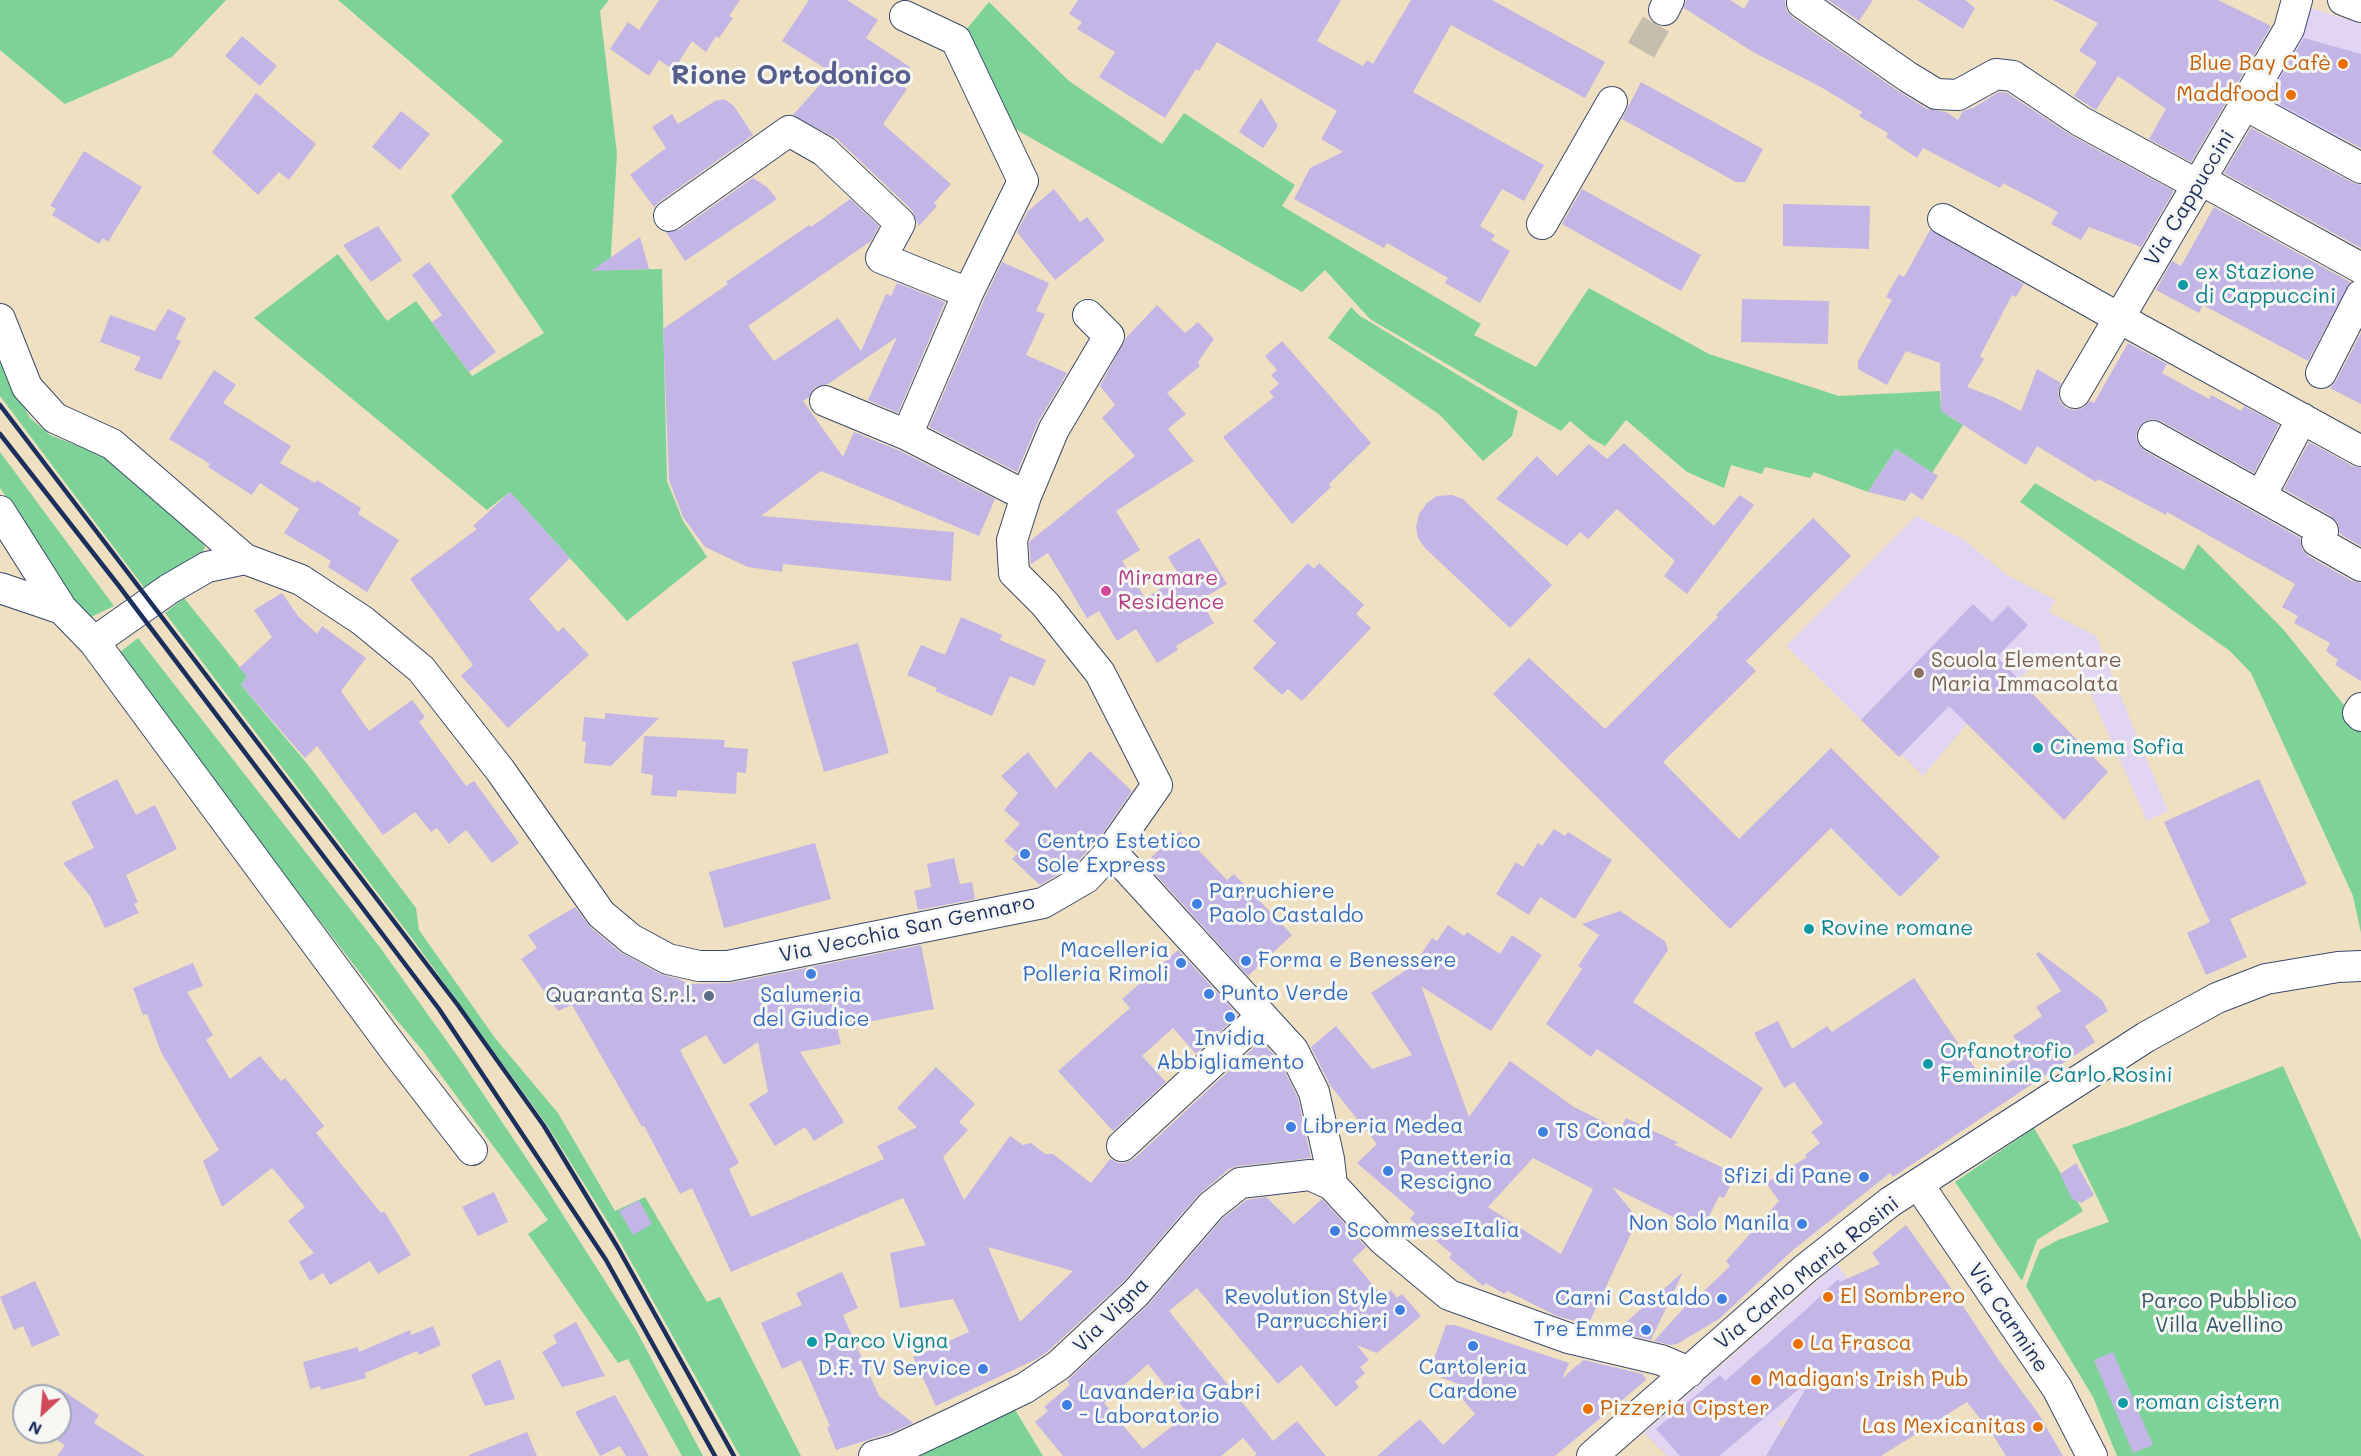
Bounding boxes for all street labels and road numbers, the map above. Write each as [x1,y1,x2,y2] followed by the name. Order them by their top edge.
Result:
[2139,125,2241,271] street label: Via Cappuccini
[777,890,1037,968] street label: Via Vecchia San Gennaro
[1710,1191,1904,1355] street label: Via Carlo Maria Rosini
[1962,1259,2054,1377] street label: Via Carmine
[1068,1272,1154,1358] street label: Via Vigna

